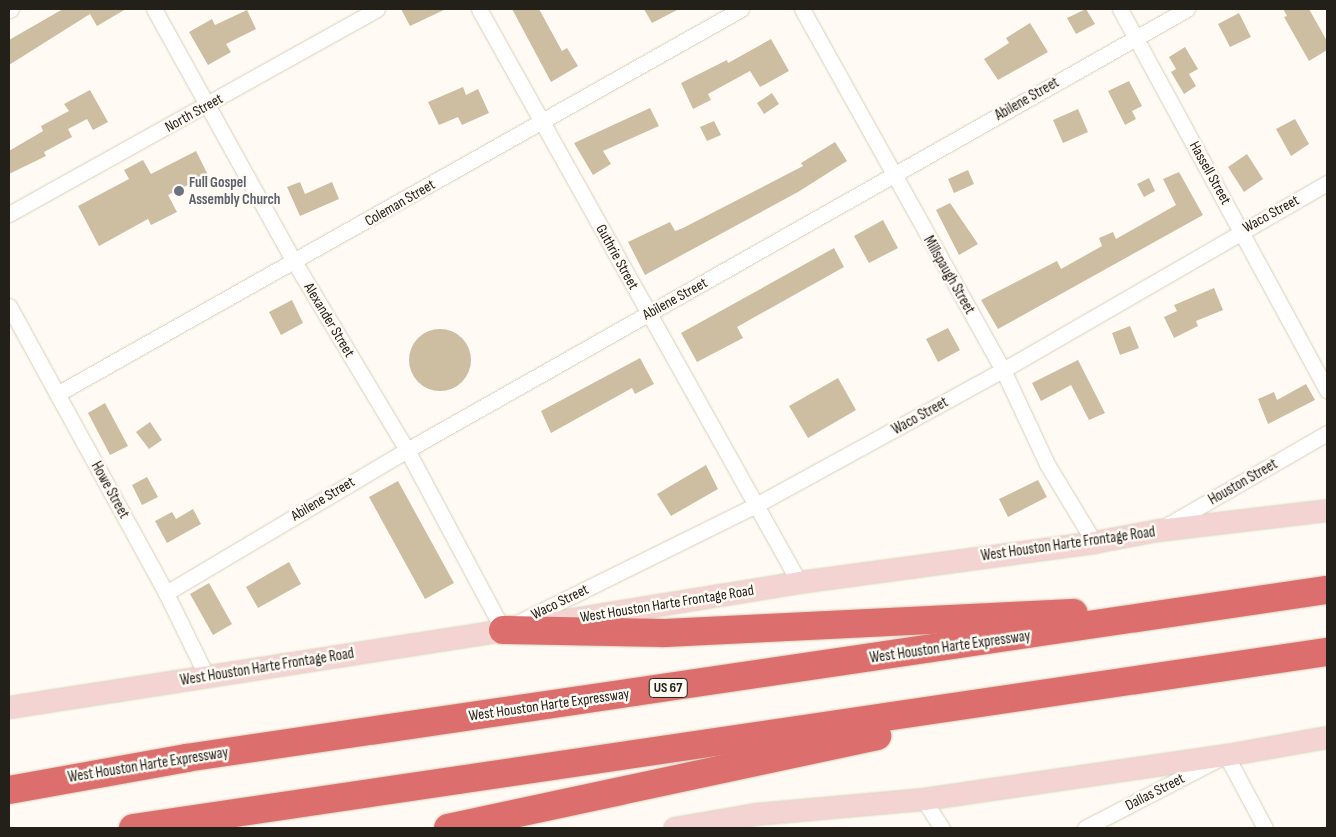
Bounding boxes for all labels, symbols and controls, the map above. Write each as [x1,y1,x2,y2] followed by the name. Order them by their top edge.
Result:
[992,73,1062,125] street label: Abilene Street
[162,90,226,136] street label: North Street
[1185,138,1235,208] street label: Hassell Street
[189,173,280,208] place label: Full Gospel Assembly Church
[362,176,438,230] street label: Coleman Street
[173,185,185,197] marker: Full Gospel Assembly Church
[1240,191,1302,237] street label: Waco Street
[592,221,642,293] street label: Guthrie Street
[919,233,979,317] street label: Millspaugh Street
[640,274,710,324] street label: Abilene Street
[300,280,358,360] street label: Alexander Street
[889,393,951,439] street label: Waco Street
[1205,455,1281,509] street label: Houston Street
[87,458,133,522] street label: Howe Street
[288,473,358,525] street label: Abilene Street
[980,523,1156,565] street label: West Houston Harte Frontage Road
[528,580,592,624] street label: Waco Street
[579,581,755,627] street label: West Houston Harte Frontage Road
[869,627,1031,667] street label: West Houston Harte Expressway
[179,644,355,690] street label: West Houston Harte Frontage Road
[648,676,688,700] road number: US 67
[468,685,630,725] street label: West Houston Harte Expressway
[67,743,229,787] street label: West Houston Harte Expressway
[1122,769,1188,815] street label: Dallas Street

